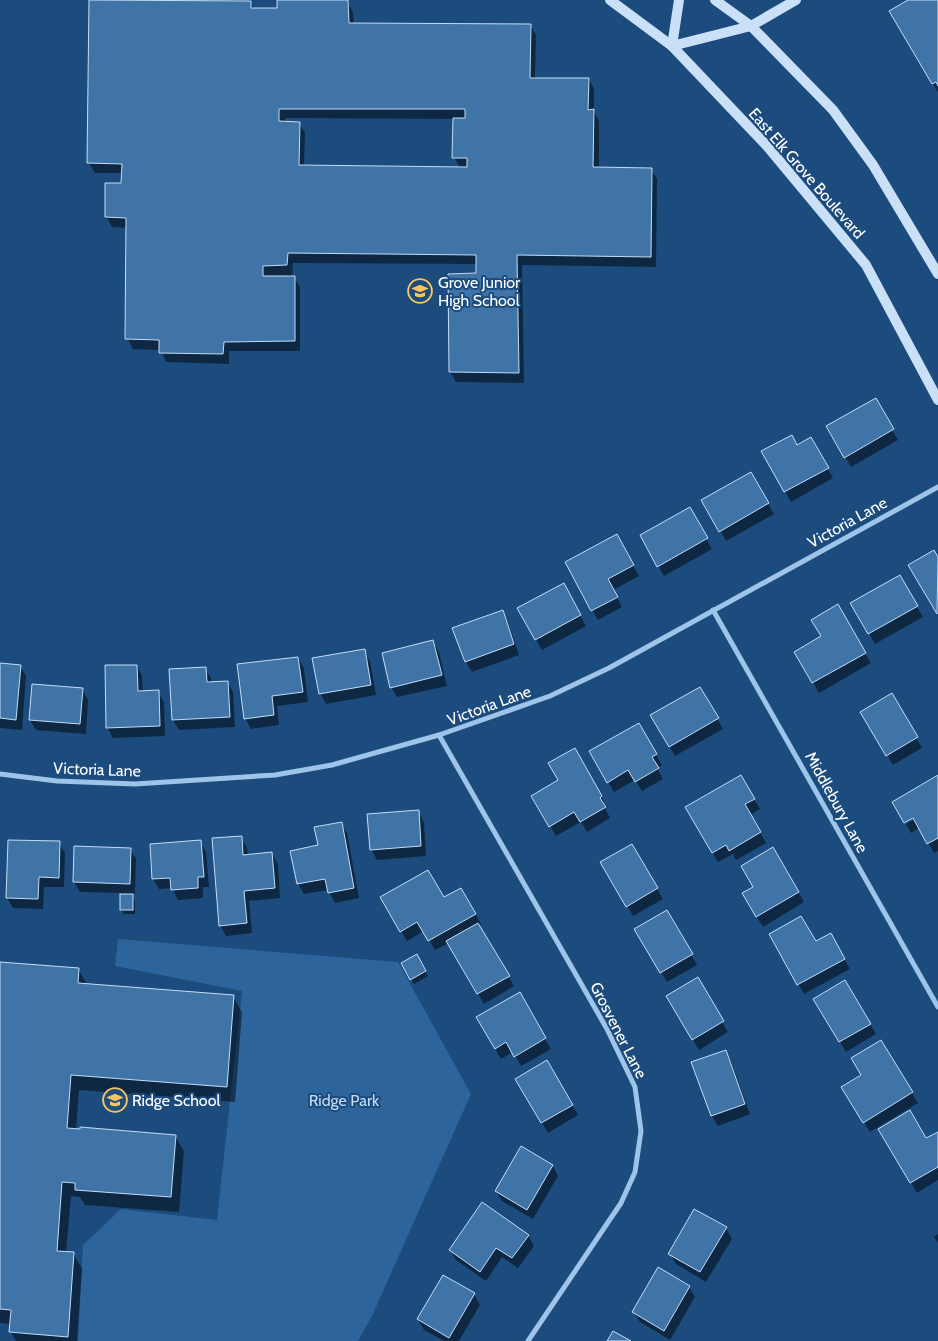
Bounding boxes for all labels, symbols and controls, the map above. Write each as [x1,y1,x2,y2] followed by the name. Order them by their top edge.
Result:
[745,104,869,243] street label: East Elk Grove Boulevard
[438,273,521,310] place label: Grove Junior High School
[407,278,433,304] school or university icon: Grove Junior High School
[804,493,890,552] street label: Victoria Lane
[445,682,534,729] street label: Victoria Lane
[801,748,872,856] street label: Middlebury Lane
[53,758,141,781] street label: Victoria Lane
[586,979,651,1082] street label: Grosvener Lane
[102,1087,128,1113] school or university icon: Ridge School
[132,1091,220,1110] place label: Ridge School
[309,1091,380,1110] park label: Ridge Park

